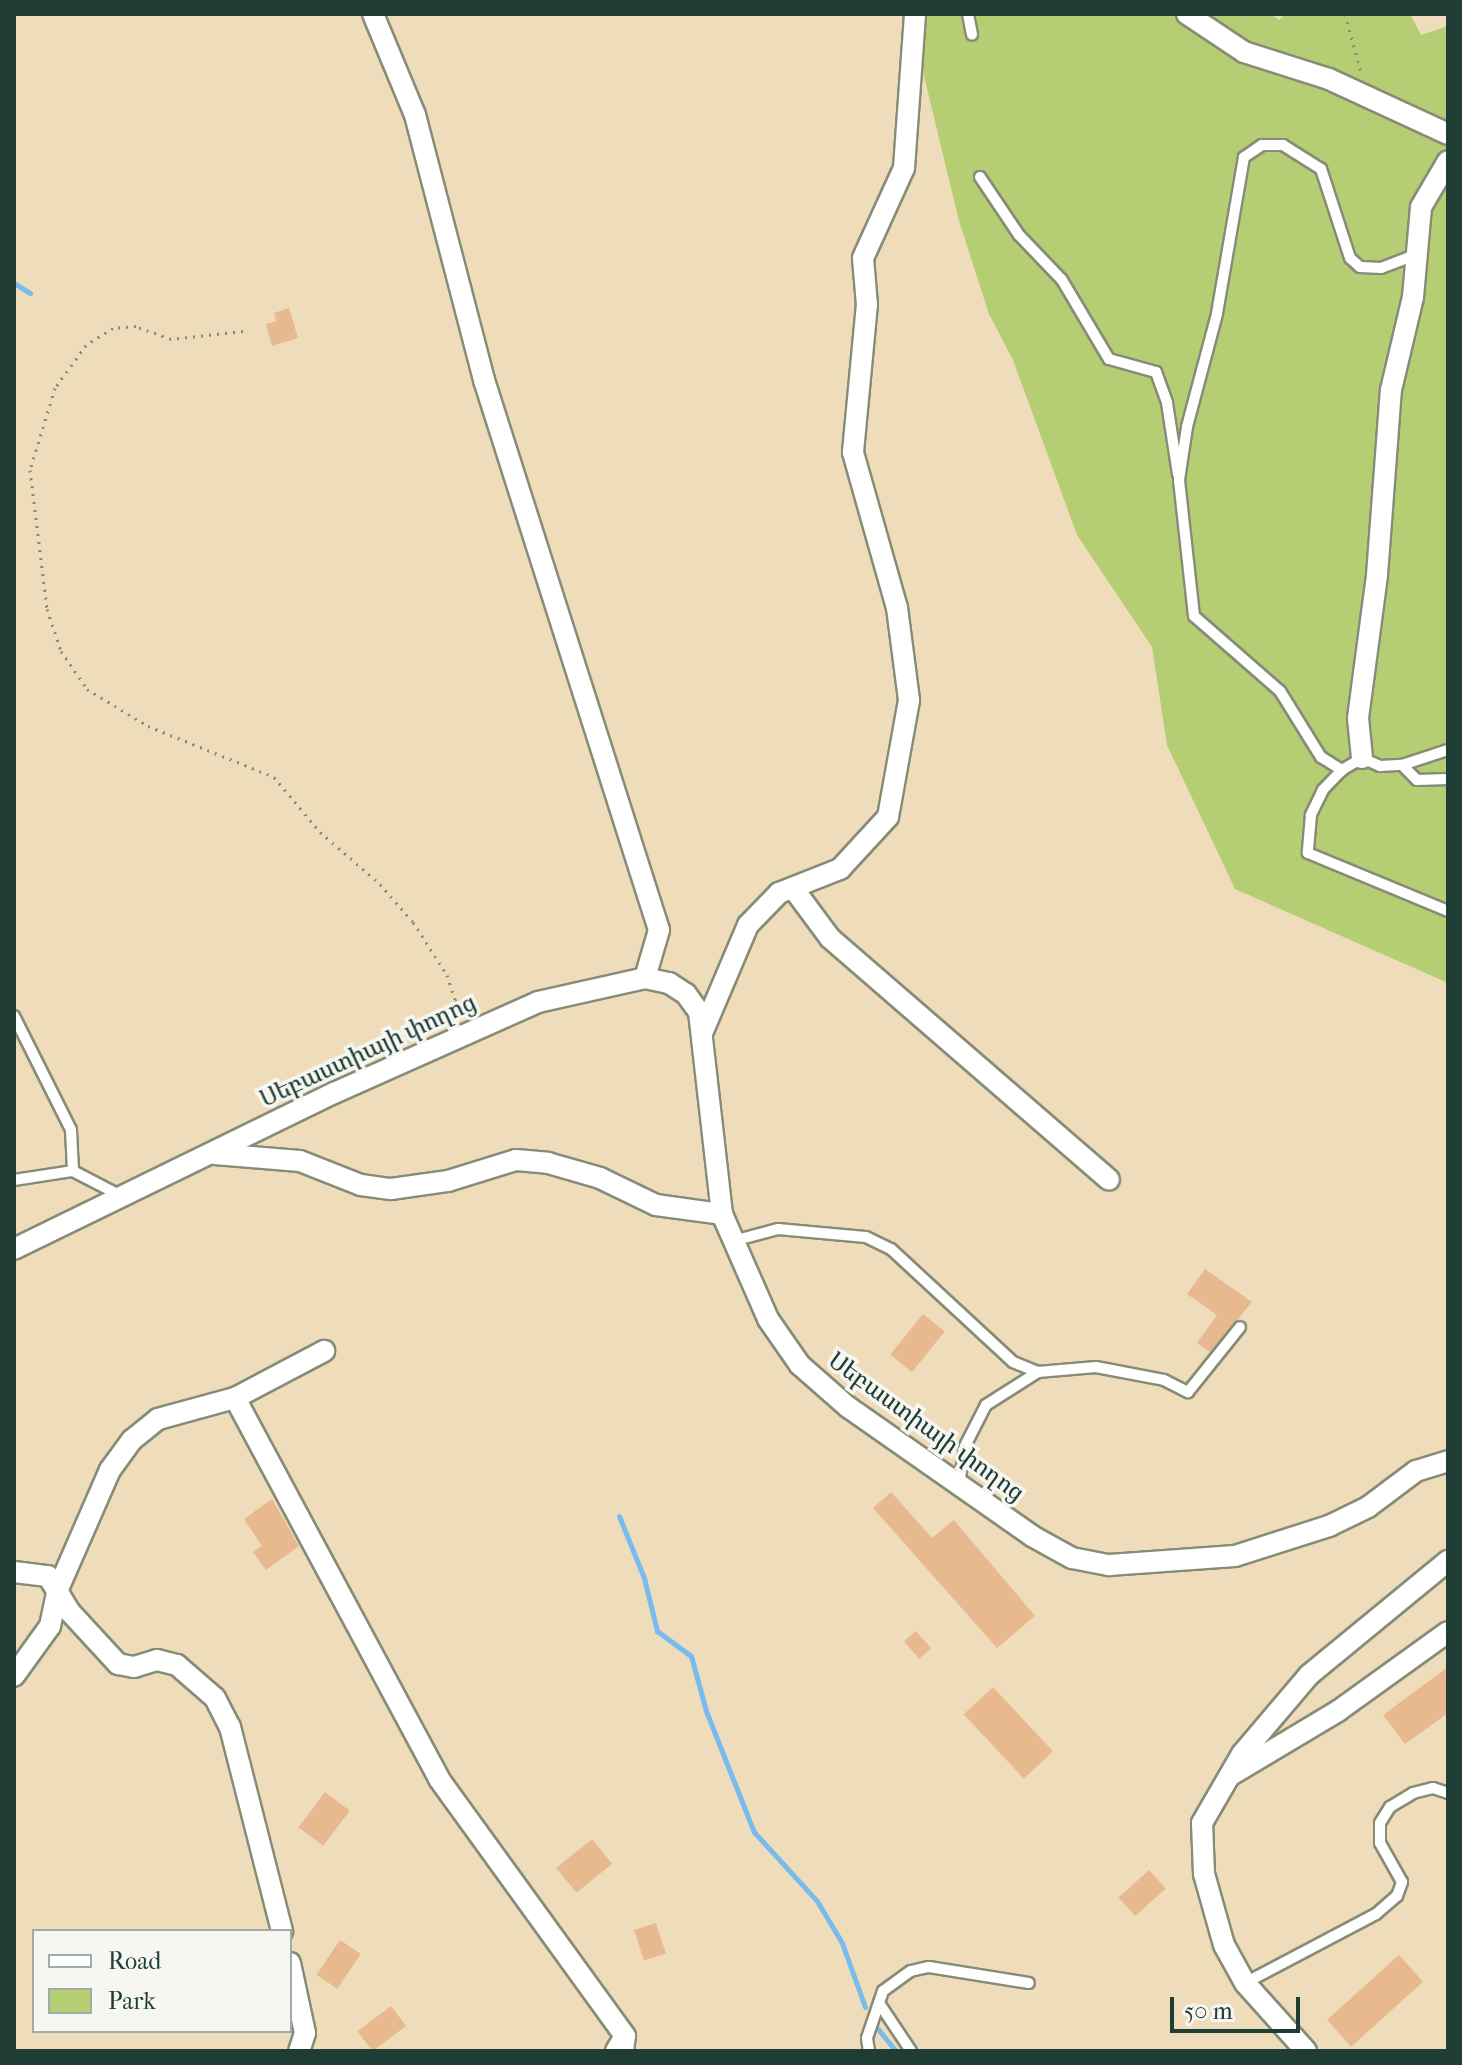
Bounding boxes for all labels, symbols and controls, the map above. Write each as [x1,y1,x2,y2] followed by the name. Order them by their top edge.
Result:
[255,988,481,1114] street label: Սեբաստիայի փողոց
[822,1346,1030,1508] street label: Սեբաստիայի փողոց
[32,1929,292,2033] legend
[108,1947,161,1975] text: Road
[1174,1981,1304,2031] scale bar
[108,1987,156,2015] text: Park
[1184,1997,1233,2025] text: 50 m

